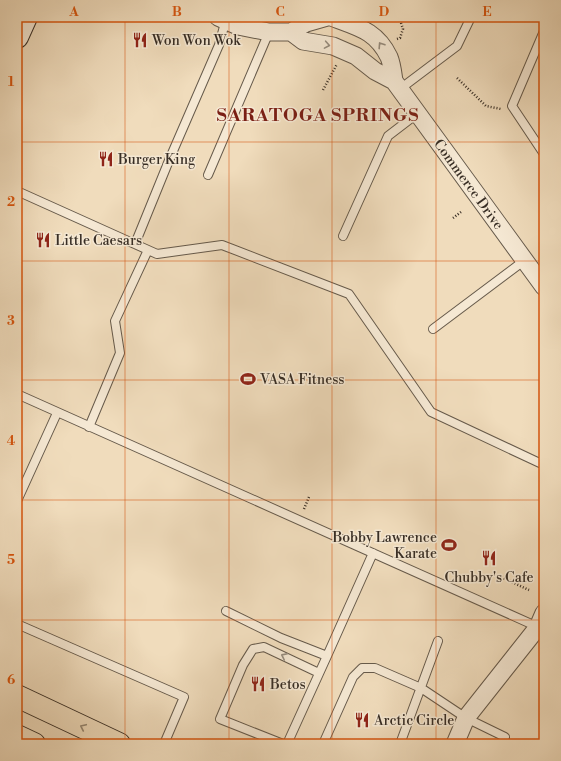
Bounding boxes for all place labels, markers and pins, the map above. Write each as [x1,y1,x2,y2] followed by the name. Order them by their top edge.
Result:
[131,31,149,49] restaurant icon: Won Won Wok
[151,32,241,50] place label: Won Won Wok
[97,150,115,168] restaurant icon: Burger King
[117,151,196,169] place label: Burger King
[34,231,52,249] restaurant icon: Little Caesars
[55,232,142,250] place label: Little Caesars
[239,370,257,388] sports icon: VASA Fitness
[259,371,344,389] place label: VASA Fitness
[331,529,437,563] place label: Bobby Lawrence Karate
[440,536,458,554] sports icon: Bobby Lawrence Karate
[480,549,498,567] restaurant icon: Chubby's Cafe
[444,569,534,587] place label: Chubby's Cafe
[249,675,267,693] restaurant icon: Betos
[269,676,306,694] place label: Betos
[353,711,371,729] restaurant icon: Arctic Circle
[373,712,454,730] place label: Arctic Circle

